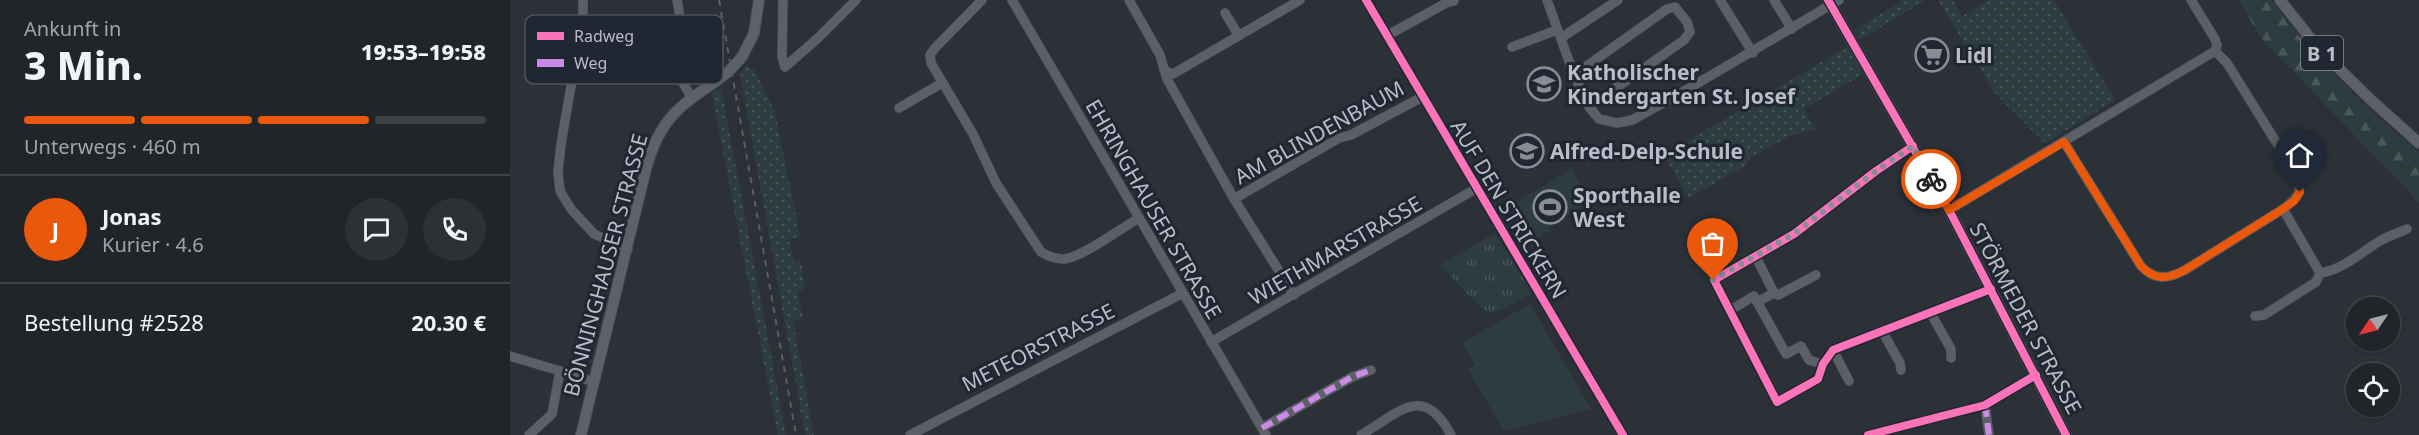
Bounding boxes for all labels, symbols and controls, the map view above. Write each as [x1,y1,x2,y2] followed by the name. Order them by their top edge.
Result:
[24,15,121,42] text: Ankunft in
[525,15,723,84] legend
[574,25,634,47] text: Radweg
[361,36,486,66] text: 19:53–19:58
[2301,36,2343,70] road number: B 1
[1914,37,1950,73] supermarket icon: Lidl
[24,38,143,91] text: 3 Min.
[1955,41,1993,69] place label: Lidl
[574,52,607,74] text: Weg
[1567,58,1797,110] place label: Katholischer Kindergarten St. Josef
[1526,66,1562,102] school or university icon: Katholischer Kindergarten St. Josef
[1229,74,1409,190] street label: AM BLINDENBAUM
[1080,94,1228,324] street label: EHRINGHAUSER STRASSE
[1444,114,1574,304] street label: AUF DEN STRICKERN
[2274,130,2325,192] pin
[556,131,654,399] street label: BÖNNINGHAUSER STRASSE
[24,133,201,160] text: Unterwegs · 460 m
[1509,133,1545,169] school or university icon: Alfred-Delp-Schule
[1550,137,1743,165] place label: Alfred-Delp-Schule
[2283,139,2316,172] icon: home
[1901,149,1961,209] courier
[1915,163,1948,196] icon: bike
[1573,181,1681,233] place label: Sporthalle West
[1243,189,1427,311] street label: WIETHMARSTRASSE
[1532,189,1568,225] sports icon: Sporthalle West
[345,198,408,261] button: chat
[423,198,486,261] button: phone
[102,201,162,231] text: Jonas
[52,214,59,244] text: J
[1964,217,2088,419] street label: STÖRMEDER STRASSE
[1687,218,1738,280] pin
[1696,227,1729,260] icon: bag
[102,231,204,258] text: Kurier · 4.6
[957,296,1119,398] street label: METEORSTRASSE
[2346,297,2400,351] north arrow
[2346,297,2400,417] map controls
[24,307,204,337] text: Bestellung #2528
[411,307,486,337] text: 20.30 €
[2346,363,2400,417] button: locate

